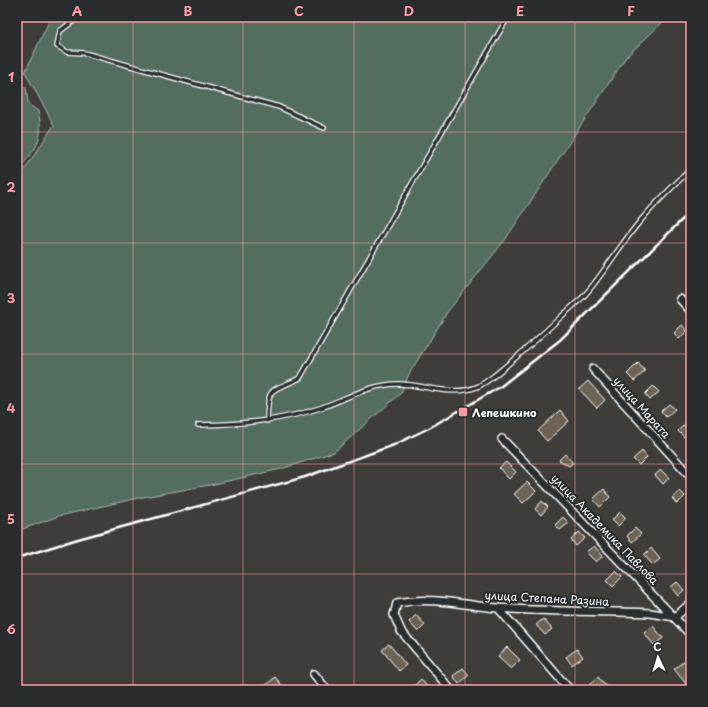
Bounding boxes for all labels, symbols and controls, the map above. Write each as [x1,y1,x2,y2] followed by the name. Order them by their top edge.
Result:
[72,1,82,20] text: A
[184,1,193,20] text: B
[294,1,304,20] text: C
[404,1,414,20] text: D
[516,1,524,20] text: E
[627,1,635,20] text: F
[8,67,14,86] text: 1
[6,177,16,196] text: 2
[7,288,16,307] text: 3
[610,372,675,442] street label: улица Марата
[7,398,16,417] text: 4
[472,404,537,421] place label: Лепешкино
[457,406,469,418] marker: Лепешкино
[547,470,663,588] street label: улица Академика Павлова
[7,509,15,528] text: 5
[484,586,610,610] street label: улица Степана Разина
[6,619,16,638] text: 6
[638,637,678,677] north arrow
[653,638,662,655] text: С

